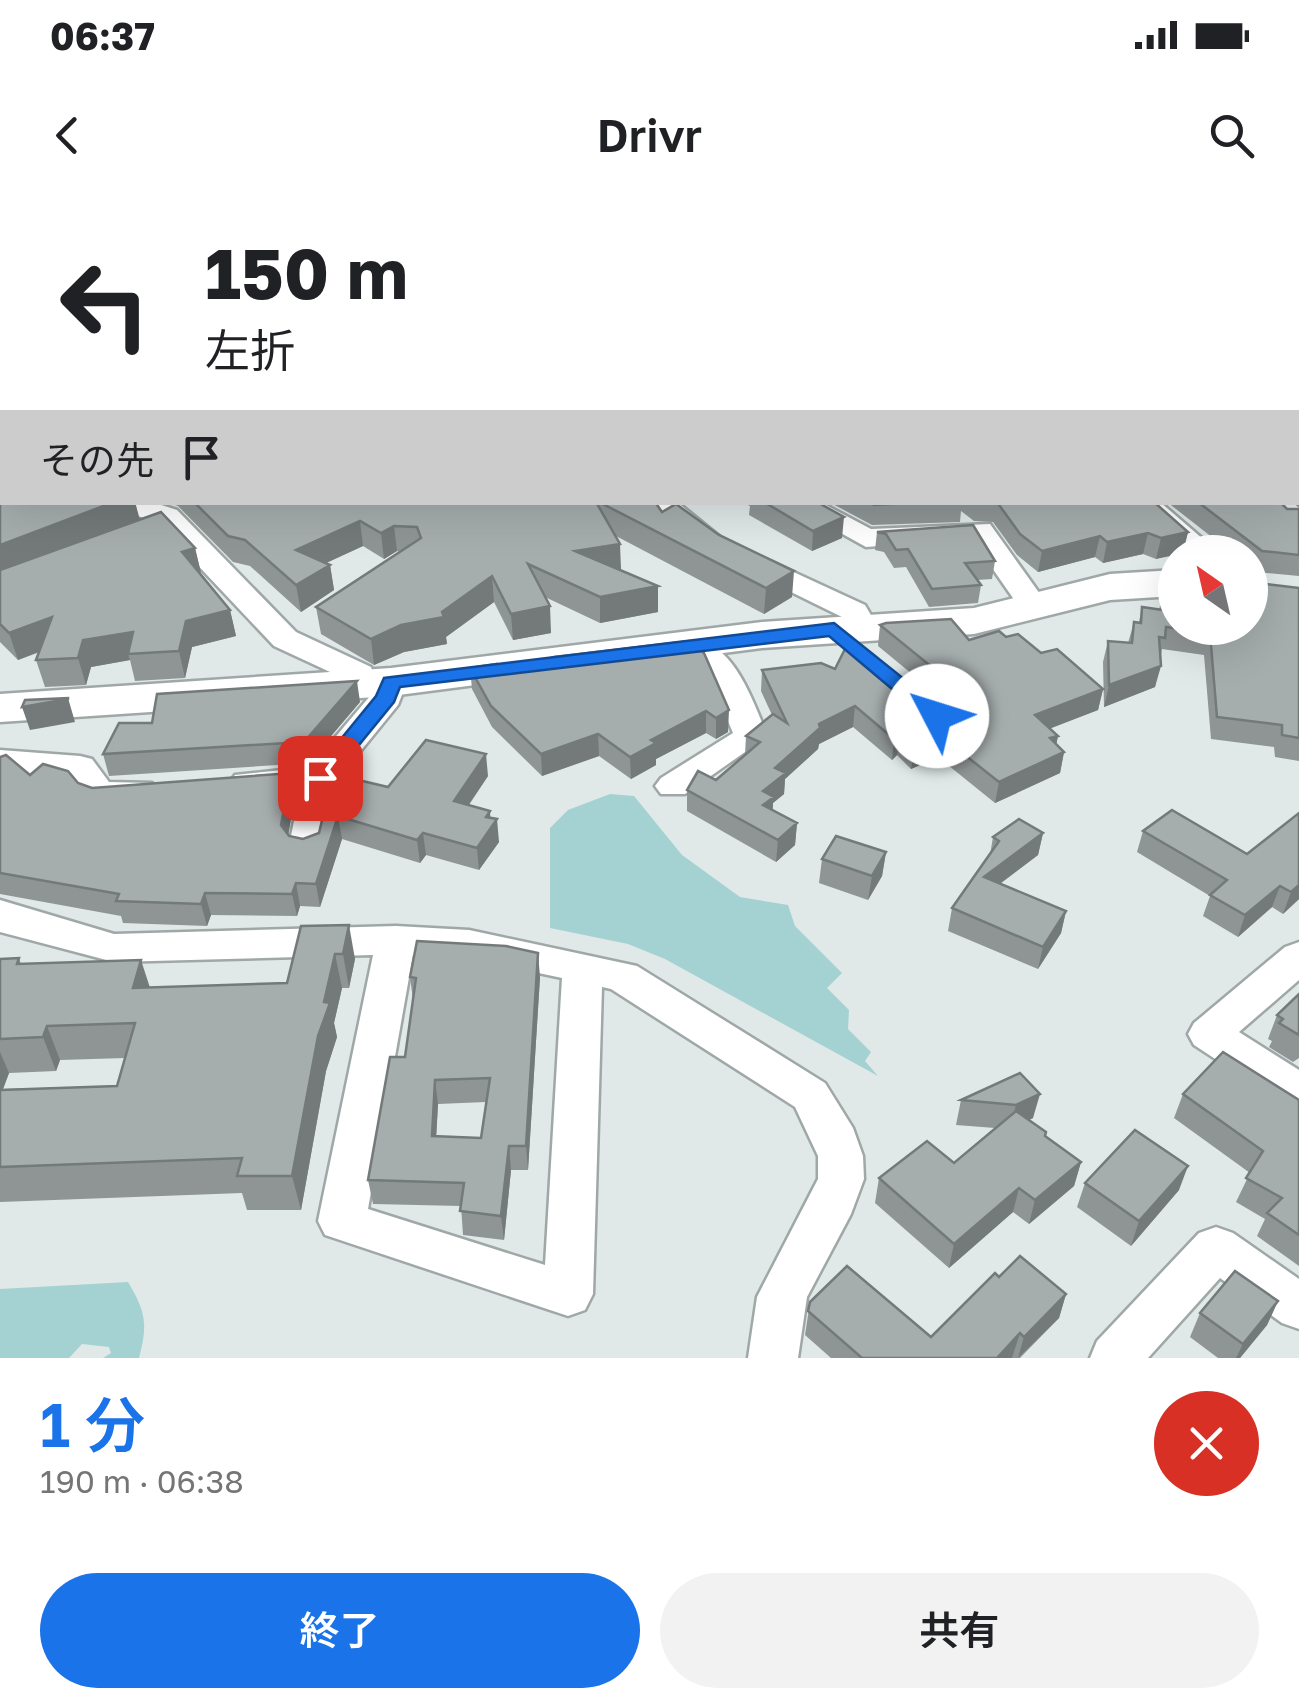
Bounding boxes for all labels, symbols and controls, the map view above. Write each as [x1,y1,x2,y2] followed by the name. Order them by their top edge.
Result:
[50,13,155,58] text: 06:37
[40,108,95,163] icon: back
[597,108,702,162] text: Drivr
[1204,108,1259,163] icon: search
[205,230,408,314] text: 150 m
[40,240,170,370] icon: left
[205,323,295,377] text: 左折
[174,430,229,485] icon: arrive
[40,437,154,482] text: その先
[1158,535,1268,645] north arrow
[1158,535,1268,645] map controls
[885,664,989,768] position arrow
[278,736,363,821] pin
[293,751,348,806] icon: arrive
[40,1388,145,1460] text: 1 分
[1154,1391,1259,1496] button: close
[40,1462,244,1500] text: 190 m · 06:38
[40,1573,640,1688] button: 終了
[660,1573,1259,1688] button: 共有

